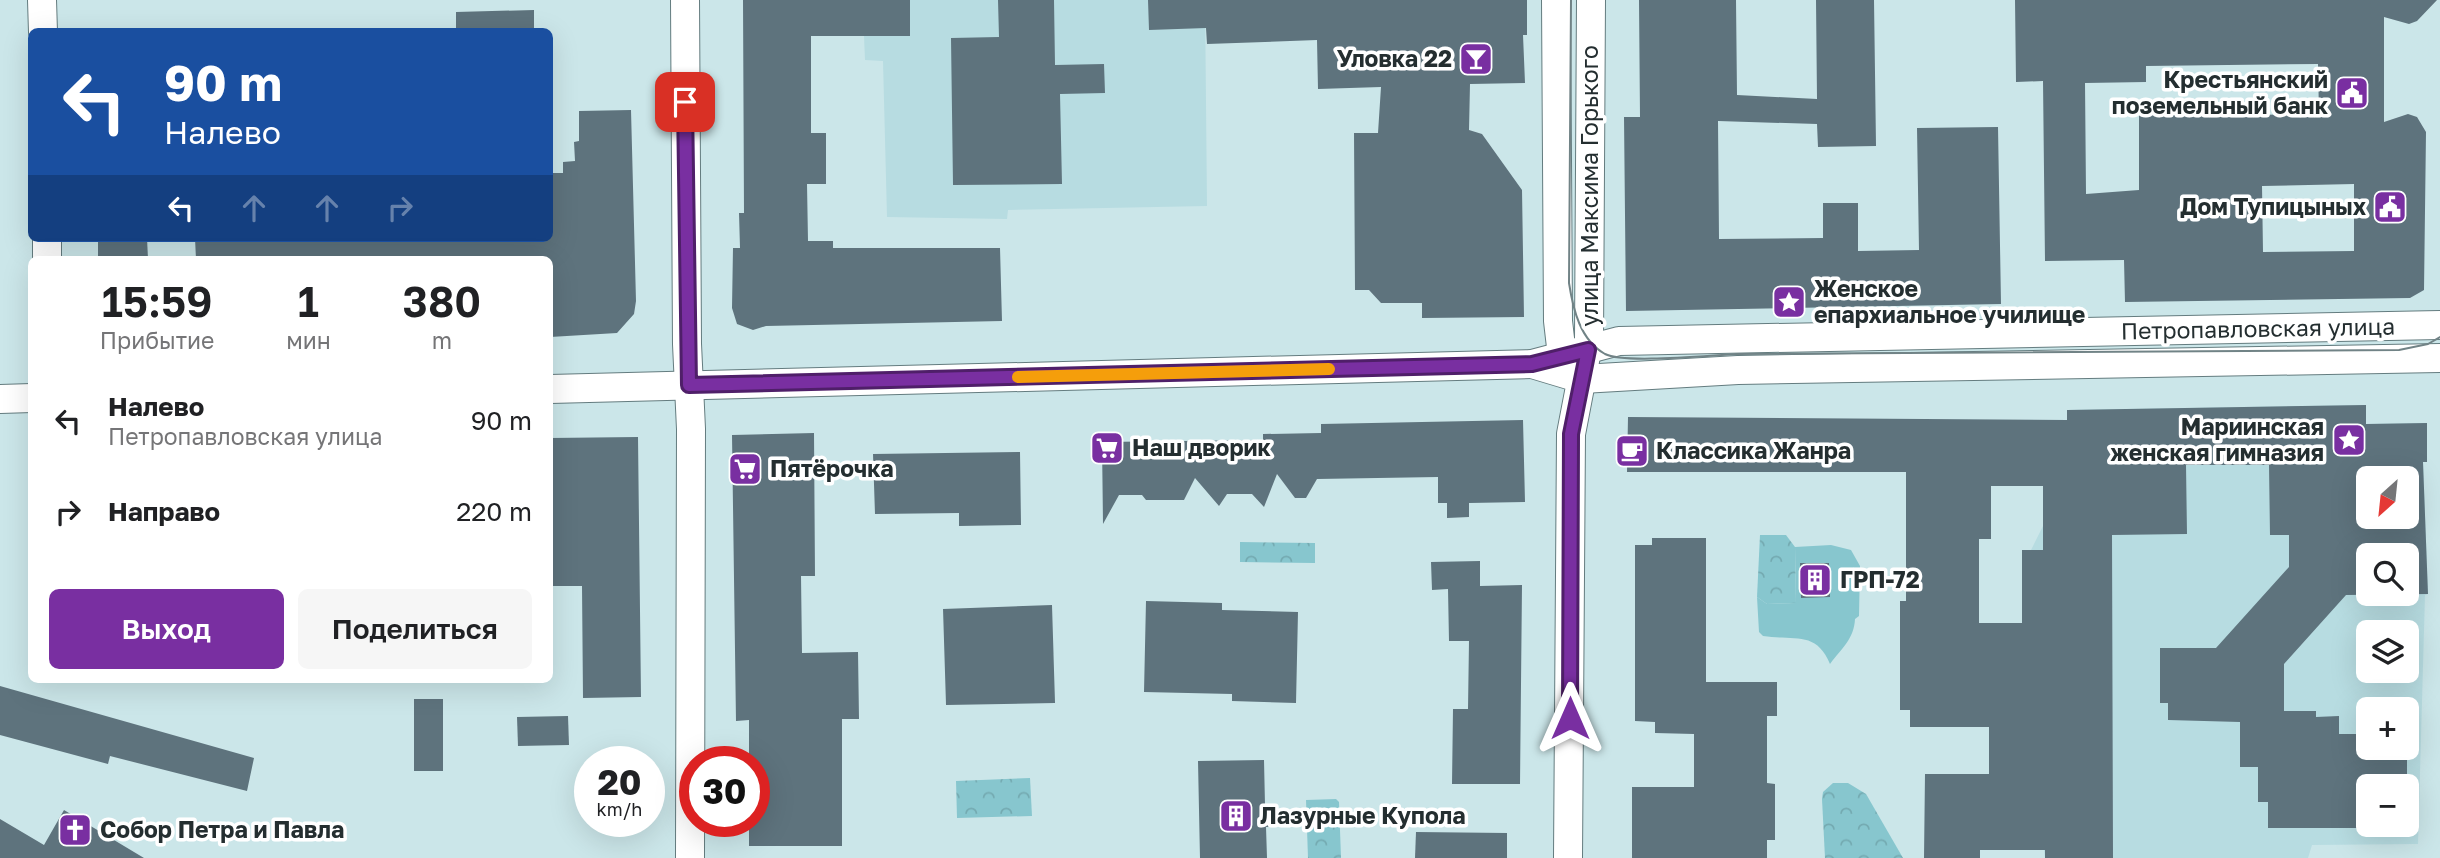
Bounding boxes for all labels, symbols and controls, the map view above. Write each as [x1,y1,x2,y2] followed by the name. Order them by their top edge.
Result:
[1457,40,1495,78] bar icon: Уловка 22
[1337,44,1452,72] place label: Уловка 22
[1575,45,1603,327] street label: улица Максима Горького
[164,53,282,112] text: 90 m
[49,56,140,147] icon: left
[2112,65,2329,119] place label: Крестьянский поземельный банк
[655,72,715,132] pin
[2333,74,2371,112] public building icon: Крестьянский поземельный банк
[666,83,704,121] icon: arrive
[164,113,281,151] text: Налево
[2371,188,2409,226] public building icon: Дом Тупицыных
[162,189,200,227] icon: left
[235,189,273,227] icon: ahead
[308,189,346,227] icon: ahead
[381,189,419,227] icon: right
[2180,192,2367,220] place label: Дом Тупицыных
[1814,274,2085,328] place label: Женское епархиальное училище
[102,276,212,326] text: 15:59
[298,276,319,326] text: 1
[403,276,481,326] text: 380
[1770,283,1808,321] place icon: Женское епархиальное училище
[2121,312,2395,344] street label: Петропавловская улица
[100,326,214,354] text: Прибытие
[286,326,331,354] text: мин
[432,326,452,354] text: m
[108,391,204,422] text: Налево
[49,402,87,440] icon: left
[471,405,532,436] text: 90 m
[2110,412,2324,466] place label: Мариинская женская гимназия
[2330,421,2368,459] place icon: Мариинская женская гимназия
[108,422,382,450] text: Петропавловская улица
[1088,429,1126,467] supermarket icon: Наш дворик
[1613,432,1651,470] cafe icon: Классика Жанра
[1132,433,1272,461] place label: Наш дворик
[1656,436,1851,464] place label: Классика Жанра
[726,450,764,488] supermarket icon: Пятёрочка
[770,454,894,482] place label: Пятёрочка
[2356,466,2418,528] north arrow
[2356,466,2419,837] map controls
[49,493,87,531] icon: right
[108,496,220,527] text: Направо
[456,496,532,527] text: 220 m
[2356,543,2419,606] button: search
[1796,561,1834,599] building icon: ГРП-72
[1840,565,1920,593] place label: ГРП-72
[49,589,284,669] button: Выход
[298,589,532,669] button: Поделиться
[2356,620,2419,683] button: layers
[1533,681,1607,755] position arrow
[2356,697,2419,760] button: +
[679,746,770,837] speed limit sign: 30
[597,761,642,803] text: 20
[2356,774,2419,837] button: −
[1217,797,1255,835] building icon: Лазурные Купола
[597,798,642,820] text: km/h
[1260,801,1466,829] place label: Лазурные Купола
[56,811,94,849] church icon: Собор Петра и Павла
[100,815,344,843] place label: Собор Петра и Павла

